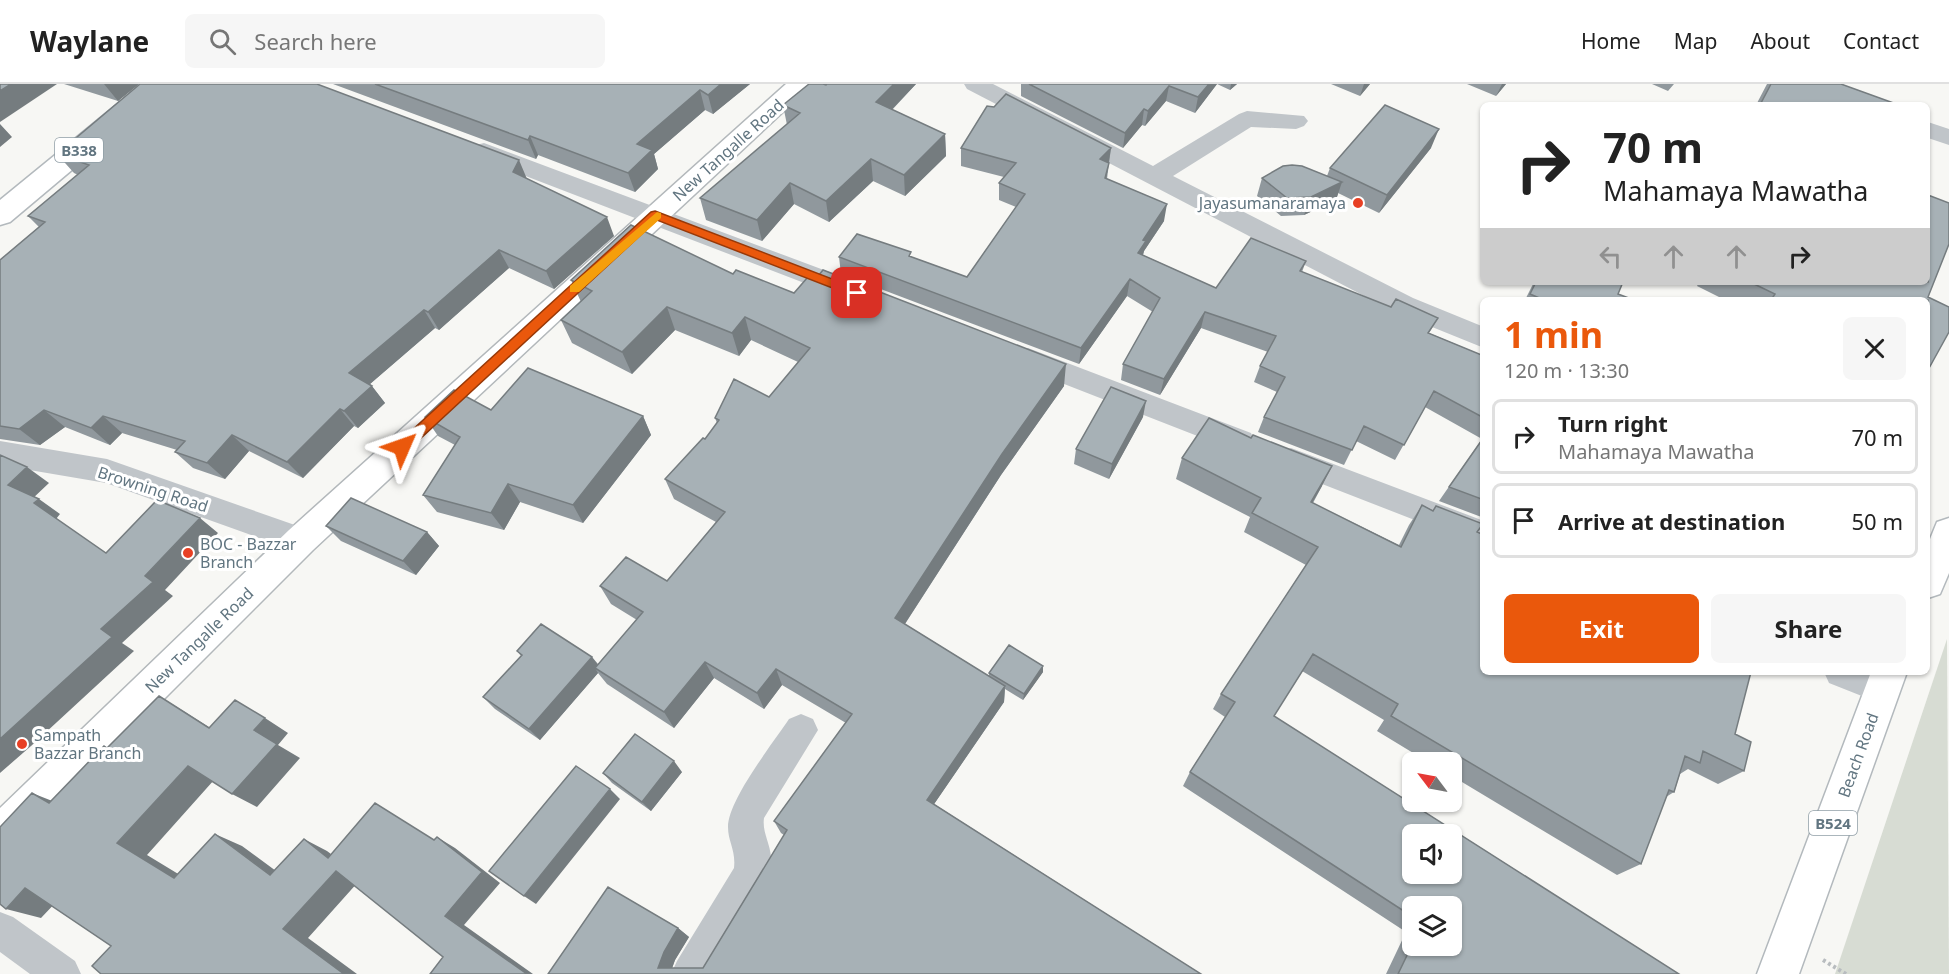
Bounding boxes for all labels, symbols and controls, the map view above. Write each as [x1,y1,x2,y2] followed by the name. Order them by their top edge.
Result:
[185,14,605,68] search box
[30,22,149,60] text: Waylane
[206,25,239,58] icon: search
[254,26,377,56] text: Search here
[1581,27,1641,55] text: Home
[1674,27,1717,55] text: Map
[1750,27,1810,55] text: About
[1843,27,1919,55] text: Contact
[668,94,788,206] street label: New Tangalle Road
[1603,118,1703,175] text: 70 m
[1504,126,1582,204] icon: right
[55,138,103,162] road number: B338
[1603,172,1868,209] text: Mahamaya Mawatha
[1197,192,1346,214] place label: Jayasumanaramaya
[1351,196,1365,210] marker: Jayasumanaramaya
[1594,240,1627,273] icon: left
[1657,240,1690,273] icon: ahead
[1720,240,1753,273] icon: ahead
[1783,240,1816,273] icon: right
[831,267,882,318] pin
[840,276,873,309] icon: arrive
[1504,310,1603,359] text: 1 min
[1843,317,1906,380] button: close
[1504,357,1629,384] text: 120 m · 13:30
[1558,408,1668,438] text: Turn right
[370,415,434,479] position arrow
[1507,420,1540,453] icon: right
[1852,422,1903,452] text: 70 m
[1558,438,1755,465] text: Mahamaya Mawatha
[95,461,211,517] street label: Browning Road
[1507,504,1540,537] icon: arrive
[1558,506,1785,536] text: Arrive at destination
[1852,506,1903,536] text: 50 m
[200,533,297,573] place label: BOC - Bazzar Branch
[181,546,195,560] marker: BOC - Bazzar Branch
[140,582,258,698] street label: New Tangalle Road
[1504,594,1699,663] button: Exit
[1711,594,1906,663] button: Share
[1833,710,1883,800] street label: Beach Road
[34,724,141,764] place label: Sampath Bazzar Branch
[15,737,29,751] marker: Sampath Bazzar Branch
[1402,752,1462,812] north arrow
[1402,752,1462,956] map controls
[1809,811,1857,835] road number: B524
[1402,824,1462,884] button: sound
[1402,896,1462,956] button: layers

